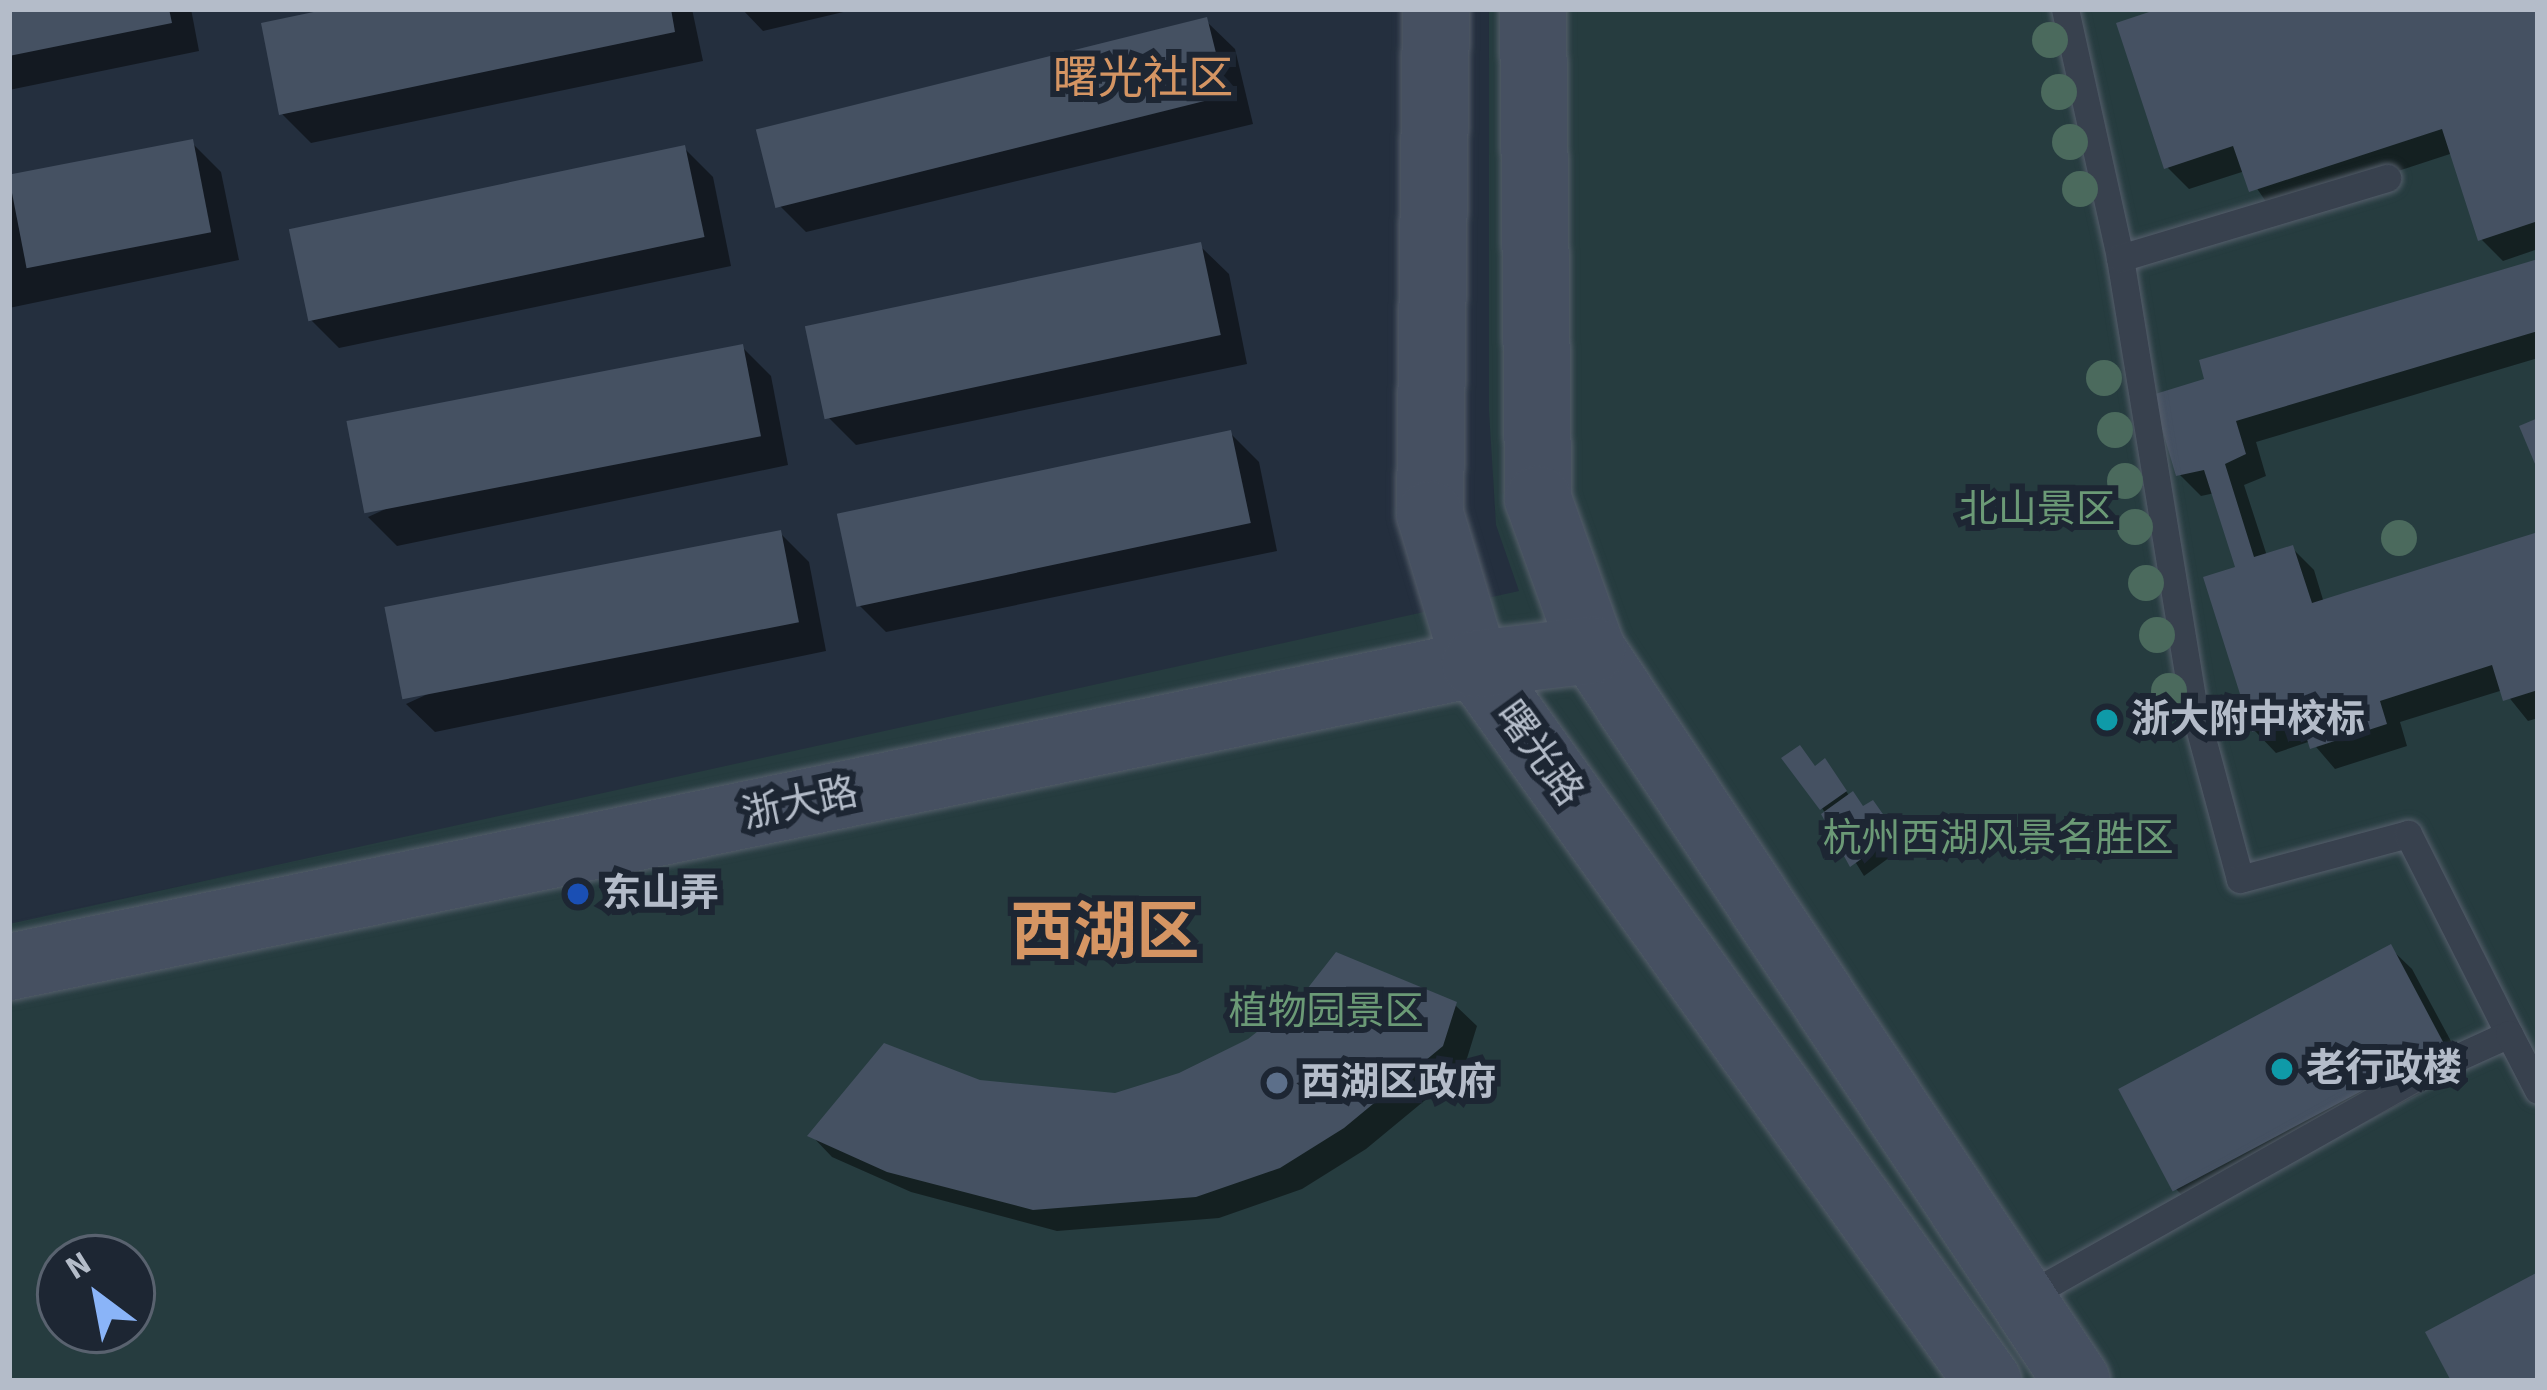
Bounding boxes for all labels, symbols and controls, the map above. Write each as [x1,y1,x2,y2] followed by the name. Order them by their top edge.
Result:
[1053,53,1233,107] district label: 曙光社区
[1959,487,2115,533] park label: 北山景区
[1486,693,1592,815] street label: 曙光路
[2131,697,2365,743] place label: 浙大附中校标
[2094,707,2120,733] marker: 浙大附中校标
[738,769,862,839] street label: 浙大路
[1823,816,2173,862] park label: 杭州西湖风景名胜区
[602,871,719,917] place label: 东山弄
[565,881,591,907] marker: 东山弄
[1011,895,1199,971] district label: 西湖区
[1229,989,1423,1035] park label: 植物园景区
[2306,1046,2462,1092] place label: 老行政楼
[2269,1056,2295,1082] marker: 老行政楼
[1301,1060,1496,1106] place label: 西湖区政府
[1264,1070,1290,1096] marker: 西湖区政府
[36,1234,156,1354] north arrow
[56,1240,100,1291] text: N

